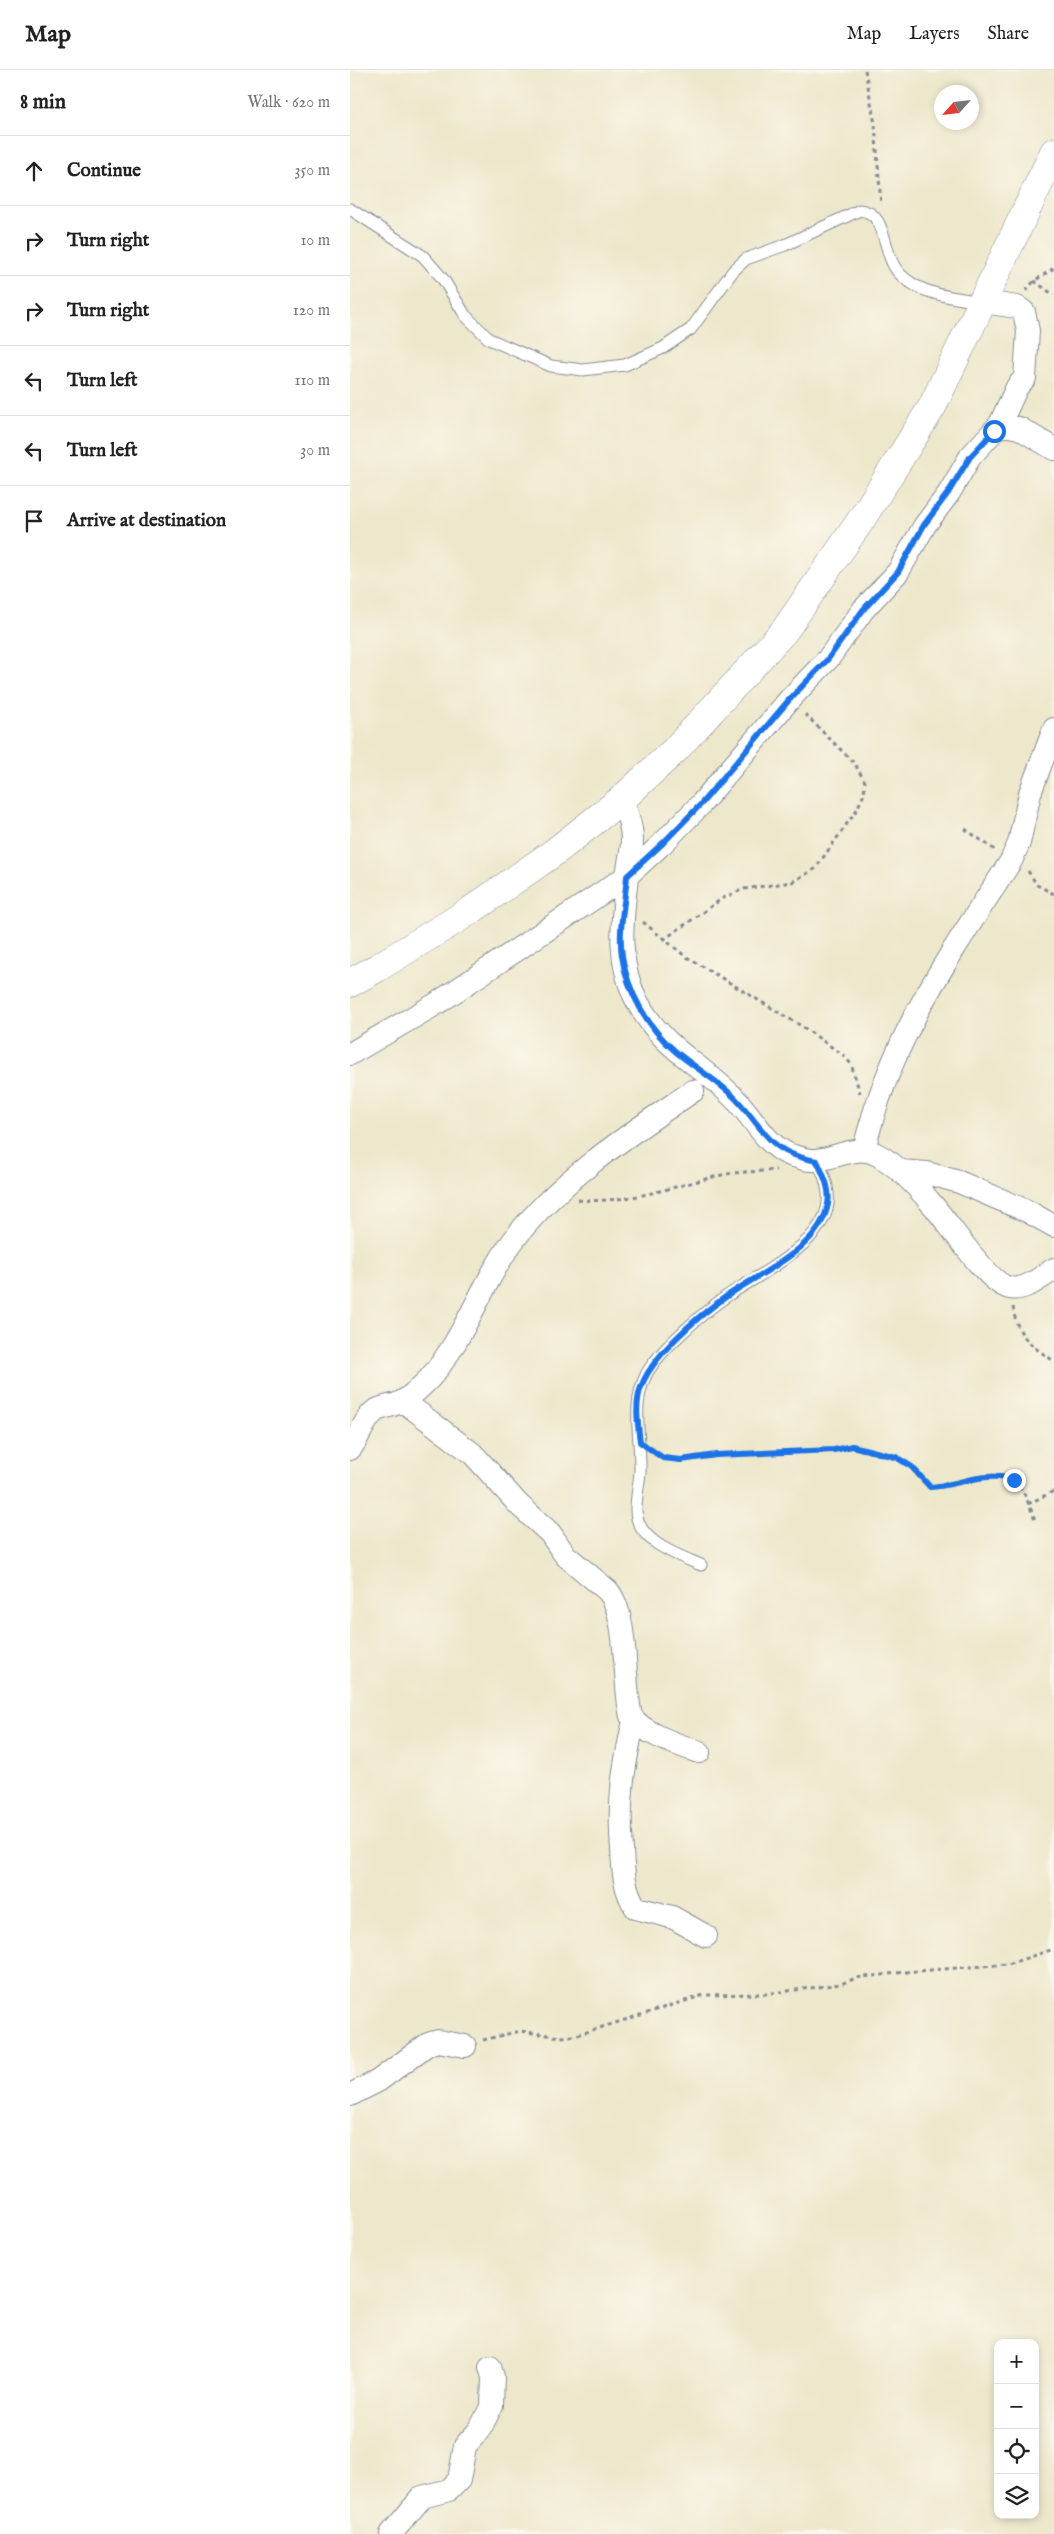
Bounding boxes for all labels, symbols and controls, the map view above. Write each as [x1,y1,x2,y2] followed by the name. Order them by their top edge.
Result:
[25,19,71,50] text: Map
[847,23,881,46] text: Map
[909,23,960,46] text: Layers
[988,23,1029,46] text: Share
[934,85,979,130] north arrow
[20,89,66,116] text: 8 min
[247,93,330,113] text: Walk · 620 m
[20,157,48,185] icon: ahead
[67,159,141,183] text: Continue
[295,161,330,181] text: 350 m
[20,227,48,255] icon: right
[67,229,149,253] text: Turn right
[300,231,330,251] text: 10 m
[20,297,48,325] icon: right
[67,299,149,323] text: Turn right
[293,301,330,321] text: 120 m
[20,367,48,395] icon: left
[67,369,138,393] text: Turn left
[294,371,330,391] text: 110 m
[983,420,1006,443] route start
[20,437,48,465] icon: left
[67,439,138,463] text: Turn left
[300,441,330,461] text: 30 m
[20,507,48,535] icon: arrive
[67,509,226,533] text: Arrive at destination
[1003,1469,1026,1492] route end
[994,2339,1039,2519] map controls
[994,2339,1039,2384] button: +
[994,2384,1039,2429] button: −
[994,2429,1039,2474] button: locate
[994,2474,1039,2519] button: layers

